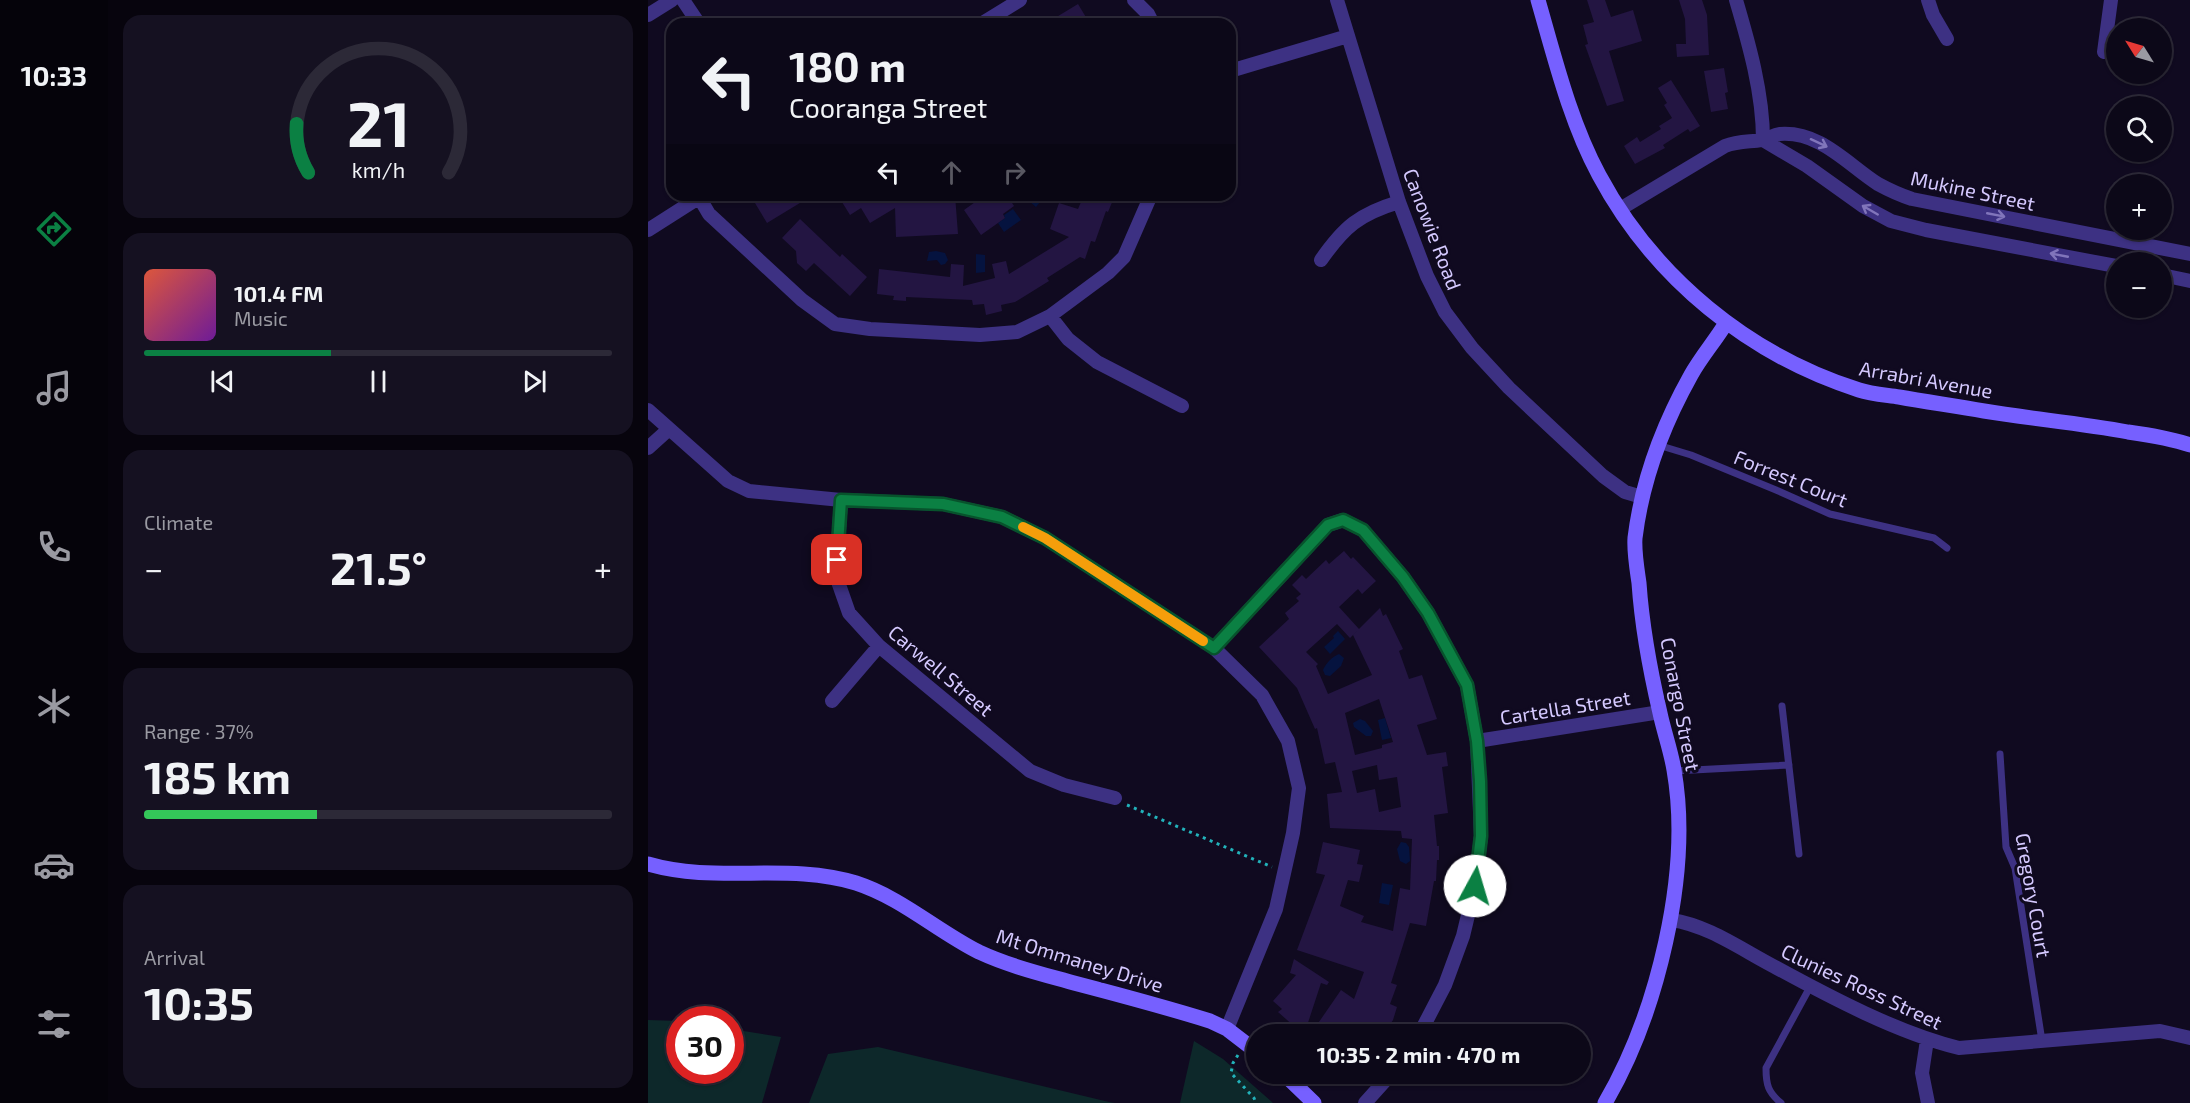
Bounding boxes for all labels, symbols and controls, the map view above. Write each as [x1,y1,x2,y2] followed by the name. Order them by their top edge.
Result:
[2106,18,2172,84] north arrow
[2106,18,2172,318] map controls
[789,40,906,90] text: 180 m
[690,42,768,120] icon: left
[21,59,87,91] text: 10:33
[346,85,410,160] text: 21
[789,91,987,123] text: Cooranga Street
[2106,96,2172,162] button: search
[1809,138,1827,149] one-way arrow
[872,156,905,189] icon: left
[935,156,968,189] icon: ahead
[998,156,1031,189] icon: right
[351,158,405,183] text: km/h
[1399,165,1467,293] street label: Canowie Road
[1909,165,2038,215] street label: Mukine Street
[2106,174,2172,240] button: +
[1862,204,1879,216] one-way arrow
[33,208,75,250] icon: directions
[1985,210,2005,221] one-way arrow
[2050,249,2069,260] one-way arrow
[2106,252,2172,318] button: −
[234,280,323,306] text: 101.4 FM
[234,306,288,330] text: Music
[1858,355,1994,403] street label: Arrabri Avenue
[206,365,239,398] icon: previous
[362,365,395,398] icon: pause
[518,365,551,398] icon: next
[33,367,75,409] icon: music
[1731,444,1852,512] street label: Forrest Court
[144,510,213,534] text: Climate
[33,526,75,568] icon: phone
[811,534,862,585] pin
[330,540,427,594] text: 21.5°
[820,543,853,576] icon: arrive
[144,548,163,588] text: −
[594,548,612,588] text: +
[884,619,998,721] street label: Carwell Street
[1656,635,1706,773] street label: Conargo Street
[33,685,75,727] icon: climate
[1498,685,1632,729] street label: Cartella Street
[144,719,254,743] text: Range · 37%
[144,749,291,803] text: 185 km
[2011,831,2057,959] street label: Gregory Court
[33,844,75,886] icon: car
[1443,854,1507,918] position arrow
[994,923,1166,997] street label: Mt Ommaney Drive
[1778,938,1947,1034] street label: Clunies Ross Street
[144,945,205,969] text: Arrival
[144,975,254,1029] text: 10:35
[33,1003,75,1045] icon: filters
[666,1006,744,1084] speed limit sign: 30
[1317,1041,1520,1067] text: 10:35 · 2 min · 470 m

